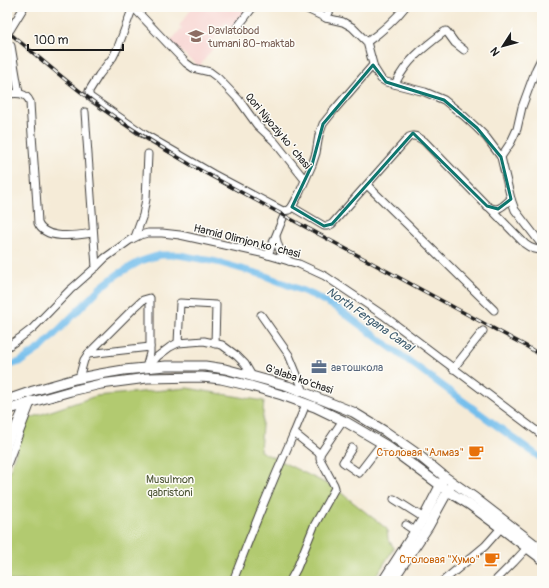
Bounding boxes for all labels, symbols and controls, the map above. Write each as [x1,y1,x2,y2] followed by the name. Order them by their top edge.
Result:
[207,24,295,50] place label: Davlatobod tumani 80-maktab
[28,26,123,52] scale bar
[483,26,523,66] north arrow
[187,27,205,45] school or university icon: Davlatobod tumani 80-maktab
[34,33,69,48] text: 100 m
[488,44,503,58] text: N
[242,90,314,172] street label: Qori Niyoziy koʻchasi
[192,221,302,261] street label: Hamid Olimjon koʻchasi
[323,284,417,356] water label: North Fergana Canal
[310,358,328,376] office icon: автошкола
[263,361,335,397] street label: G'alaba ko'chasi
[331,361,383,374] place label: автошкола
[467,443,485,461] cafe icon: Столовая "Алмаз"
[376,446,464,459] place label: Столовая "Алмаз"
[146,473,194,499] park label: Musulmon qabristoni
[483,550,501,568] cafe icon: Столовая "Хумо"
[399,553,480,566] place label: Столовая "Хумо"

